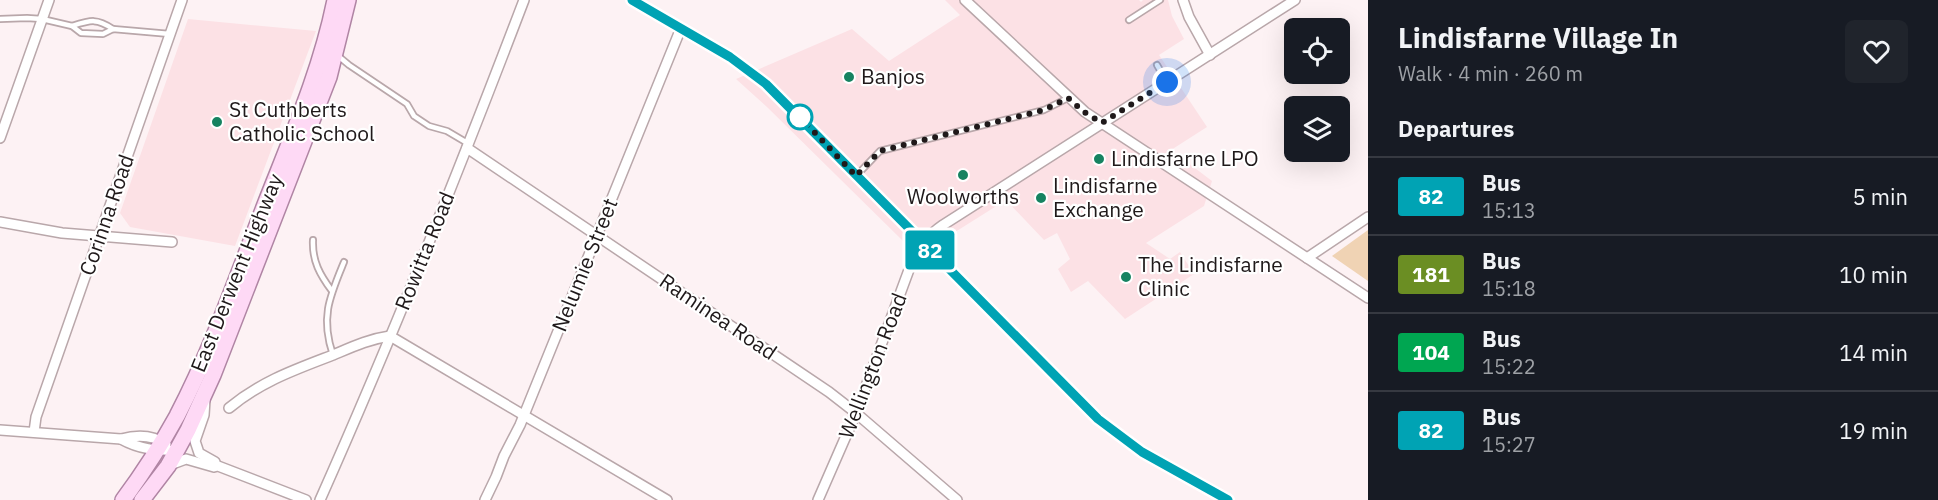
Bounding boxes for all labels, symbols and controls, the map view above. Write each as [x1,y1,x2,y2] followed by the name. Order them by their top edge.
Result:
[1284,18,1350,162] map controls
[1284,18,1350,84] button: locate
[1398,19,1678,56] text: Lindisfarne Village In
[1845,20,1908,83] button: heart
[1398,60,1583,87] text: Walk · 4 min · 260 m
[861,62,925,90] place label: Banjos
[1152,67,1182,97] your location
[842,70,856,84] marker: Banjos
[229,95,375,147] place label: St Cuthberts Catholic School
[1284,96,1350,162] button: layers
[787,104,813,130] unlabelled marker
[1398,114,1514,143] text: Departures
[210,115,224,129] marker: St Cuthberts Catholic School
[1111,144,1259,172] place label: Lindisfarne LPO
[72,151,140,279] street label: Corinna Road
[1092,152,1106,166] marker: Lindisfarne LPO
[956,168,970,182] marker: Woolworths
[1482,168,1521,197] text: Bus
[183,169,289,376] street label: East Derwent Highway
[1053,171,1157,223] place label: Lindisfarne Exchange
[907,182,1019,210] place label: Woolworths
[1418,182,1444,210] text: 82
[1852,182,1908,211] text: 5 min
[388,187,460,314] street label: Rowitta Road
[1034,191,1048,205] marker: Lindisfarne Exchange
[545,194,624,336] street label: Nelumie Street
[1482,197,1536,224] text: 15:13
[903,230,957,270] line badge: 82
[917,236,943,264] text: 82
[1482,246,1521,275] text: Bus
[1138,250,1283,302] place label: The Lindisfarne Clinic
[1412,260,1450,288] text: 181
[1839,260,1908,289] text: 10 min
[654,267,783,366] street label: Raminea Road
[1119,270,1133,284] marker: The Lindisfarne Clinic
[1482,275,1536,302] text: 15:18
[831,289,913,442] street label: Wellington Road
[1482,324,1521,353] text: Bus
[1412,338,1450,366] text: 104
[1839,338,1908,367] text: 14 min
[1482,353,1536,380] text: 15:22
[1482,402,1521,431] text: Bus
[1418,416,1444,444] text: 82
[1839,416,1908,445] text: 19 min
[1482,431,1536,458] text: 15:27

